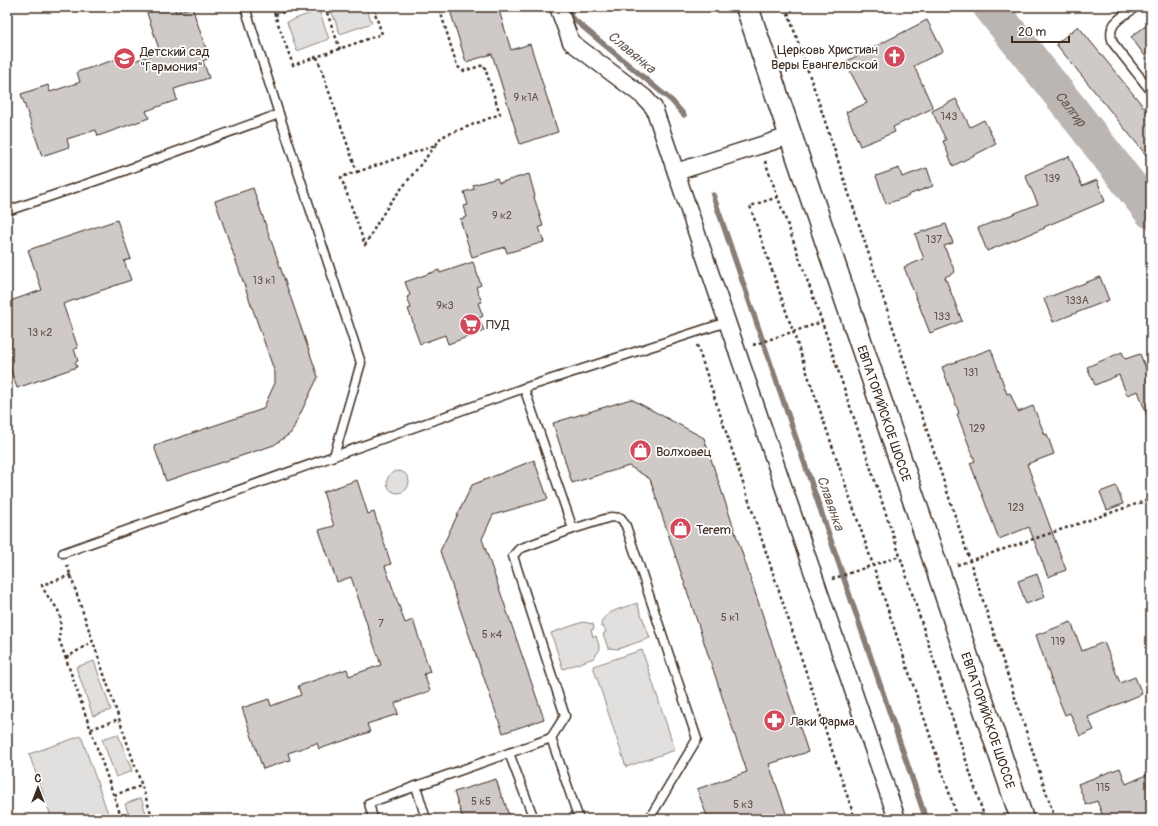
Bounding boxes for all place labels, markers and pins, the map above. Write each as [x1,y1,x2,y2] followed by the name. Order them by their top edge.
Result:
[771,42,878,73] place label: Церковь Христиан Веры Евангельской
[881,43,907,69] church icon: Церковь Христиан Веры Евангельской
[139,44,210,75] place label: Детский сад "Гармония"
[111,45,137,71] school or university icon: Детский сад "Гармония"
[457,311,483,337] supermarket icon: ПУД
[486,317,510,333] place label: ПУД
[628,438,654,464] shop icon: Волховец
[656,444,712,460] place label: Волховец
[668,516,694,542] shop icon: Terem
[696,522,731,538] place label: Terem
[762,708,788,734] pharmacy icon: Лаки Фарма
[789,714,855,730] place label: Лаки Фарма

